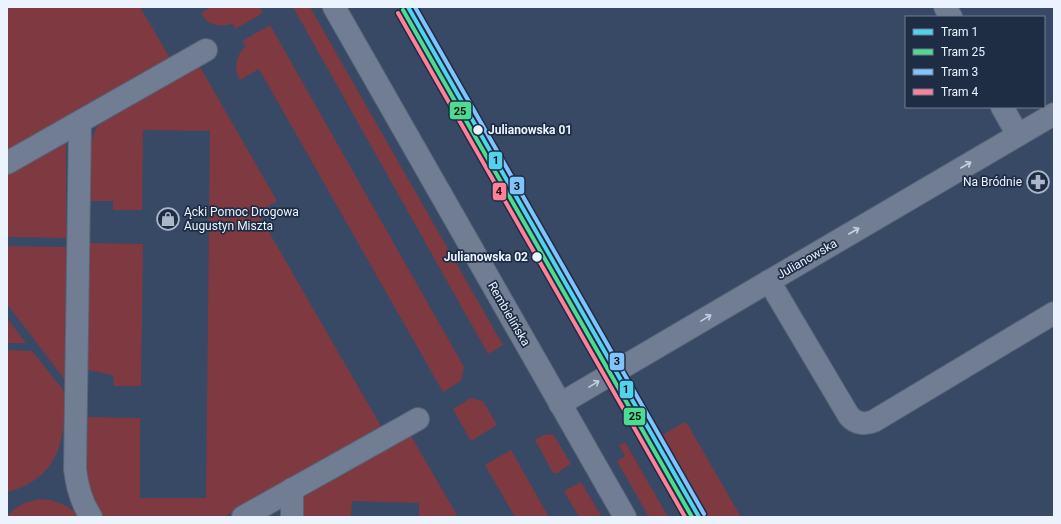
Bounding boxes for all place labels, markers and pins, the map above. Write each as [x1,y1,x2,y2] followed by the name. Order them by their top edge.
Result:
[471,123,485,137] marker: Julianowska 01
[488,123,572,137] place label: Julianowska 01
[1025,169,1051,195] pharmacy icon: Na Bródnie
[963,175,1022,189] place label: Na Bródnie
[184,205,299,233] place label: Ącki Pomoc Drogowa Augustyn Miszta
[155,206,181,232] shop icon: Ącki Pomoc Drogowa Augustyn Miszta
[444,250,528,264] place label: Julianowska 02
[530,250,544,264] marker: Julianowska 02

